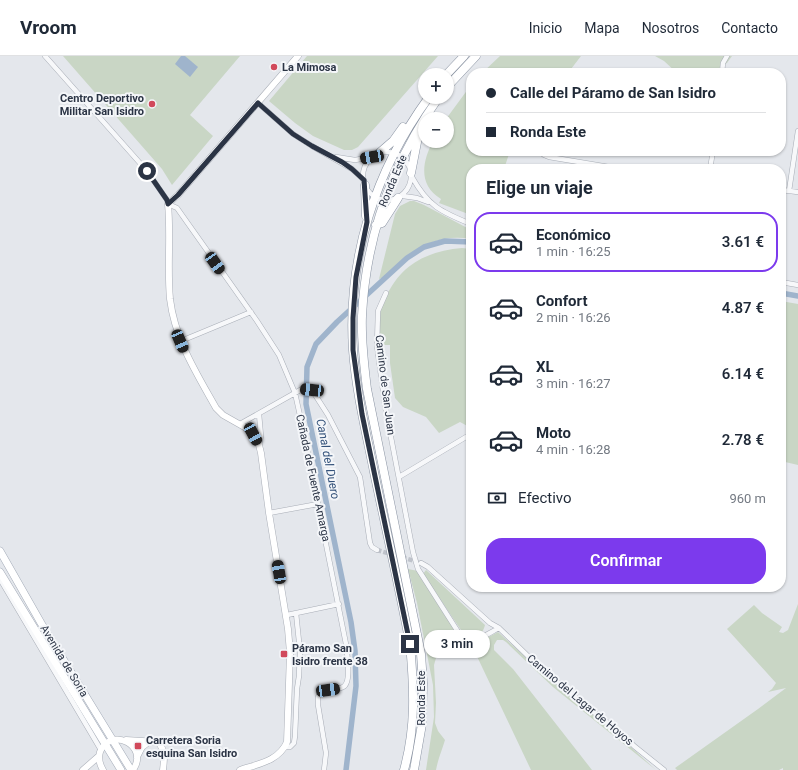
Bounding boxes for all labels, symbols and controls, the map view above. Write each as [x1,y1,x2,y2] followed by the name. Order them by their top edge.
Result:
[20,16,77,39] text: Vroom
[529,20,562,36] text: Inicio
[584,20,620,36] text: Mapa
[642,20,699,36] text: Nosotros
[721,20,778,36] text: Contacto
[282,61,337,74] place label: La Mimosa
[269,62,279,72] marker: La Mimosa
[418,68,454,148] map controls
[418,68,454,104] button: +
[510,84,716,102] text: Calle del Páramo de San Isidro
[60,92,144,118] place label: Centro Deportivo Militar San Isidro
[147,99,157,109] marker: Centro Deportivo Militar San Isidro
[418,112,454,148] button: −
[510,123,586,141] text: Ronda Este
[359,149,385,165] car
[376,153,410,209] street label: Ronda Este
[138,162,156,180] route start
[486,177,593,198] text: Elige un viaje
[488,224,524,260] icon: car
[536,226,611,244] text: Económico
[722,233,764,251] text: 3.61 €
[536,244,611,259] text: 1 min · 16:25
[203,250,227,276] car
[488,290,524,326] icon: car
[536,292,587,310] text: Confort
[722,299,764,317] text: 4.87 €
[536,310,611,325] text: 2 min · 16:26
[170,328,190,354] car
[372,334,398,436] street label: Camino de San Juan
[488,356,524,392] icon: car
[536,358,554,376] text: XL
[722,365,764,383] text: 6.14 €
[536,376,611,391] text: 3 min · 16:27
[299,383,325,397] car
[293,413,333,543] street label: Cañada de Fuente Amarga
[313,418,343,501] water label: Canal del Duero
[242,421,264,447] car
[488,422,524,458] icon: car
[536,424,571,442] text: Moto
[722,431,764,449] text: 2.78 €
[536,442,611,457] text: 4 min · 16:28
[486,487,508,509] icon: cash
[518,489,572,507] text: Efectivo
[729,491,766,506] text: 960 m
[486,538,766,584] button: Confirmar
[271,559,287,585] car
[37,623,91,699] street label: Avenida de Soria
[424,630,490,658] callout: 3 min
[401,635,419,653] route end
[441,636,473,651] text: 3 min
[292,642,368,668] place label: Páramo San Isidro frente 38
[279,649,289,659] marker: Páramo San Isidro frente 38
[524,652,636,748] street label: Camino del Lagar de Hoyos
[415,670,428,726] street label: Ronda Este
[315,682,341,698] car
[146,734,237,760] place label: Carretera Soria esquina San Isidro
[133,741,143,751] marker: Carretera Soria esquina San Isidro

